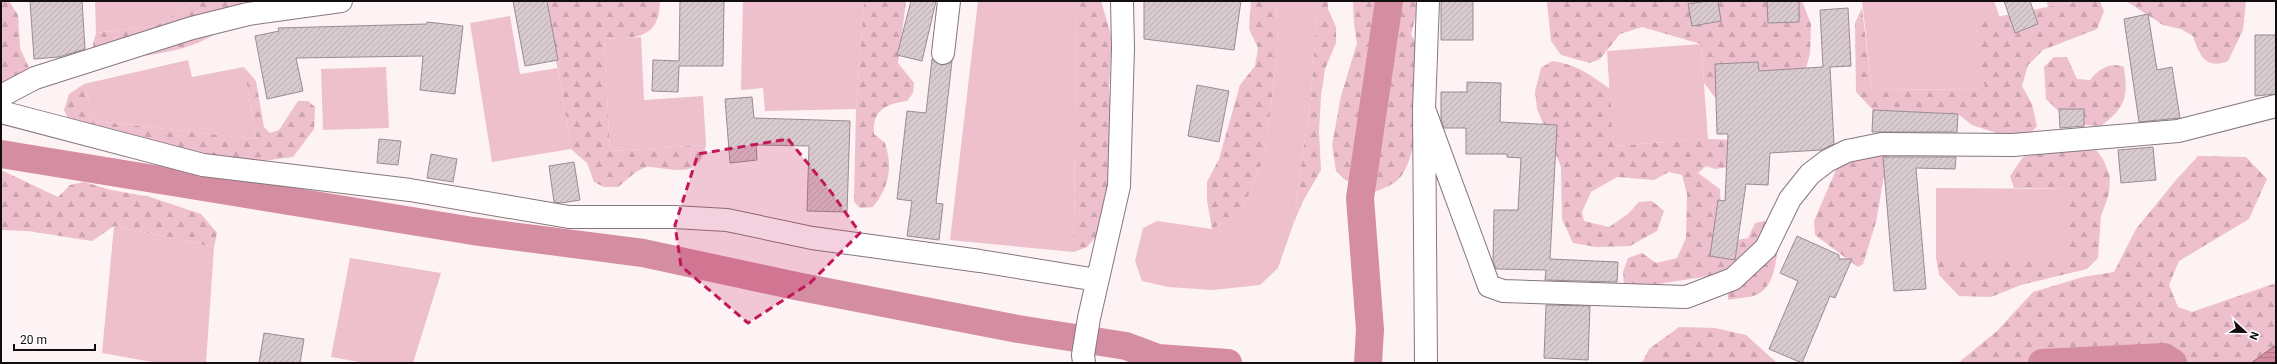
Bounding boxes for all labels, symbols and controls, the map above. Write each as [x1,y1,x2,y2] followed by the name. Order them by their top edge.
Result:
[2225,312,2265,352] north arrow
[14,326,95,352] scale bar
[2246,330,2261,342] text: N
[20,333,47,347] text: 20 m

